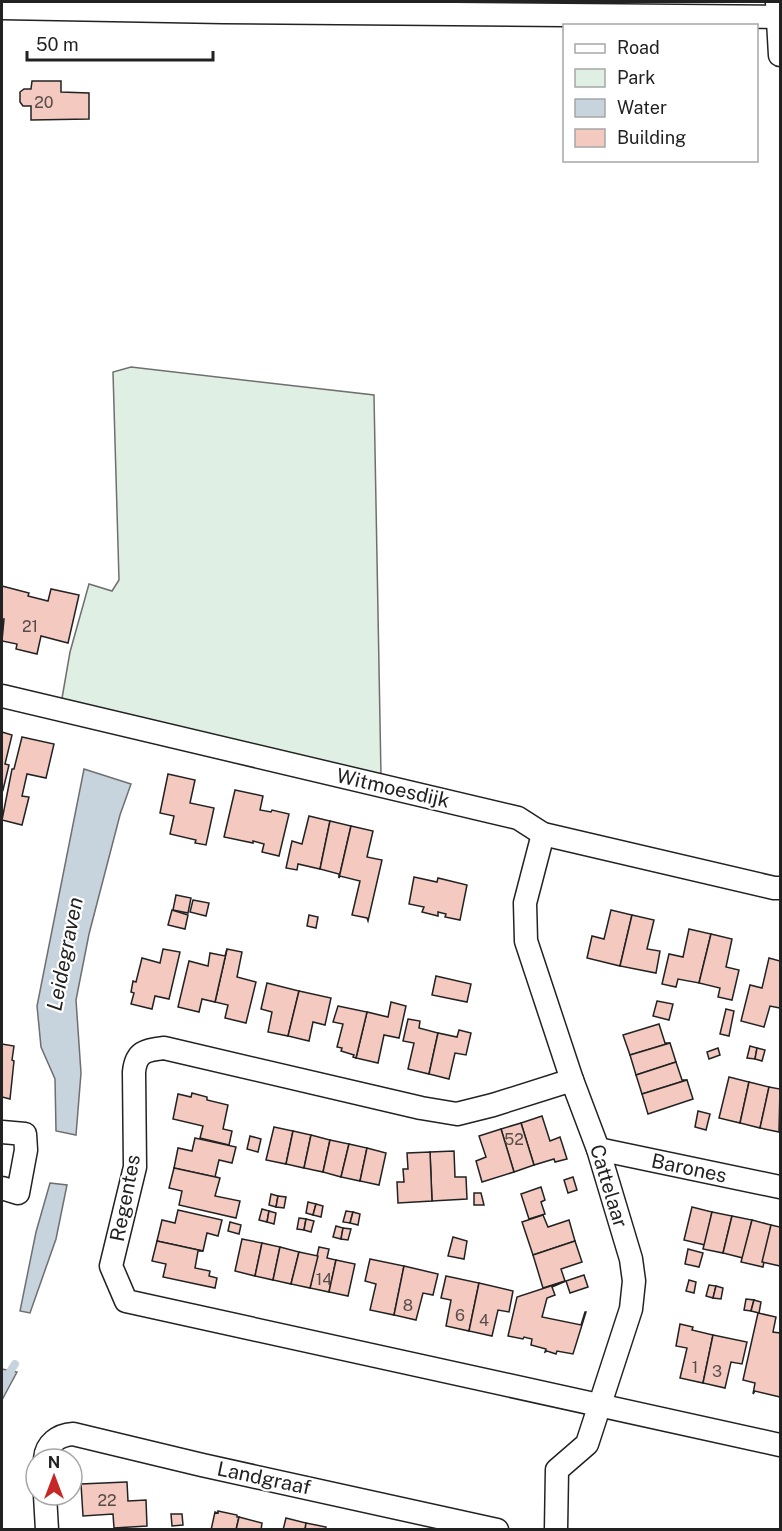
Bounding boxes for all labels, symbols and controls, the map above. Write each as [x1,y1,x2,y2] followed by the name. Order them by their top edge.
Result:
[27,24,213,62] scale bar
[563,24,758,162] legend
[36,34,79,55] text: 50 m
[617,37,660,58] text: Road
[617,67,655,88] text: Park
[34,93,54,112] house number: 20
[617,97,667,118] text: Water
[617,127,686,148] text: Building
[22,617,38,636] house number: 21
[334,763,452,813] street label: Witmoesdijk
[41,895,88,1013] water label: Leidegraven
[504,1130,524,1149] house number: 52
[585,1141,633,1231] street label: Cattelaar
[649,1148,729,1188] street label: Barones
[105,1153,145,1243] street label: Regentes
[316,1270,332,1289] house number: 14
[403,1296,413,1315] house number: 8
[455,1306,465,1325] house number: 6
[479,1311,489,1330] house number: 4
[692,1358,698,1377] house number: 1
[712,1362,722,1381] house number: 3
[24,1447,84,1507] north arrow
[48,1453,60,1472] text: N
[215,1456,313,1500] street label: Landgraaf
[97,1491,117,1510] house number: 22

